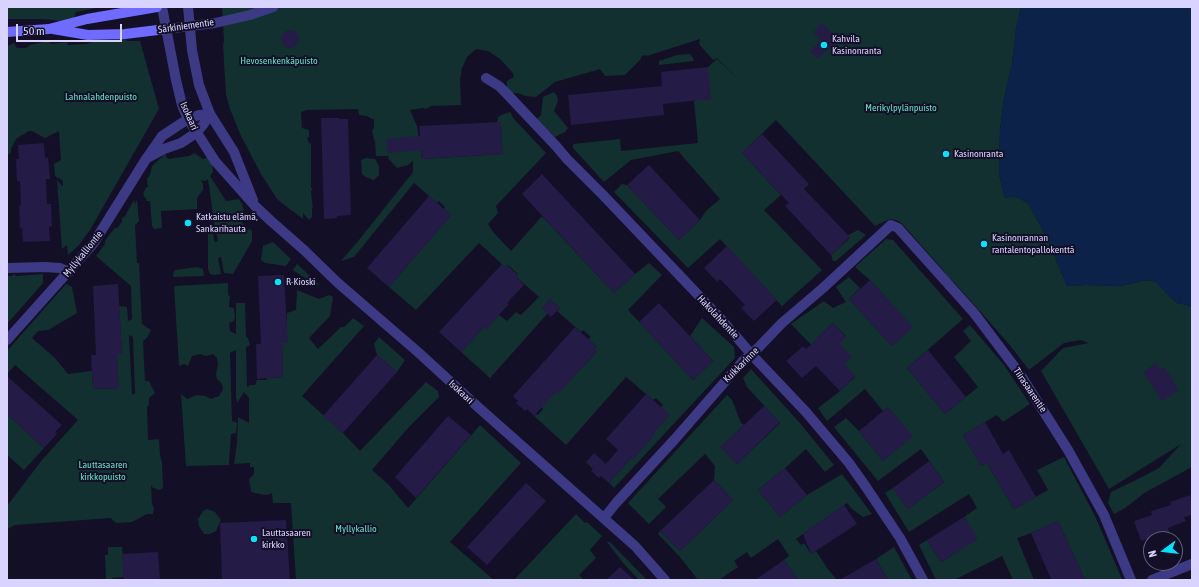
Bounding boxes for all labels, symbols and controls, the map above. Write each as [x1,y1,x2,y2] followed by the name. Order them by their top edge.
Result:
[18,16,124,42] scale bar
[157,16,215,36] street label: Särkiniementie
[23,24,45,38] text: 50 m
[832,33,881,56] place label: Kahvila Kasinonranta
[819,40,829,50] marker: Kahvila Kasinonranta
[240,55,318,67] park label: Hevosenkenkäpuisto
[65,91,137,103] park label: Lahnalahdenpuisto
[177,100,201,132] street label: Isokaari
[865,102,937,114] park label: Merikylpylänpuisto
[954,148,1003,160] place label: Kasinonranta
[941,149,951,159] marker: Kasinonranta
[196,211,258,234] place label: Katkaistu elämä, Sankarihauta
[183,218,193,228] marker: Katkaistu elämä, Sankarihauta
[61,228,105,280] street label: Myllykalliontie
[992,232,1074,256] place label: Kasinonrannan rantalentopallokenttä
[979,239,989,249] marker: Kasinonrannan rantalentopallokenttä
[286,276,315,288] place label: R-Kioski
[273,277,283,287] marker: R-Kioski
[695,293,741,341] street label: Hakolahdentie
[721,345,761,385] street label: Kuikkarinne
[1011,365,1049,415] street label: Tiirasaarentie
[446,377,476,407] street label: Isokaari
[79,459,127,482] park label: Lauttasaaren kirkkopuisto
[335,523,377,535] park label: Myllykallio
[262,527,311,550] place label: Lauttasaaren kirkko
[1143,531,1183,571] north arrow
[249,534,259,544] marker: Lauttasaaren kirkko
[1146,549,1159,559] text: N

